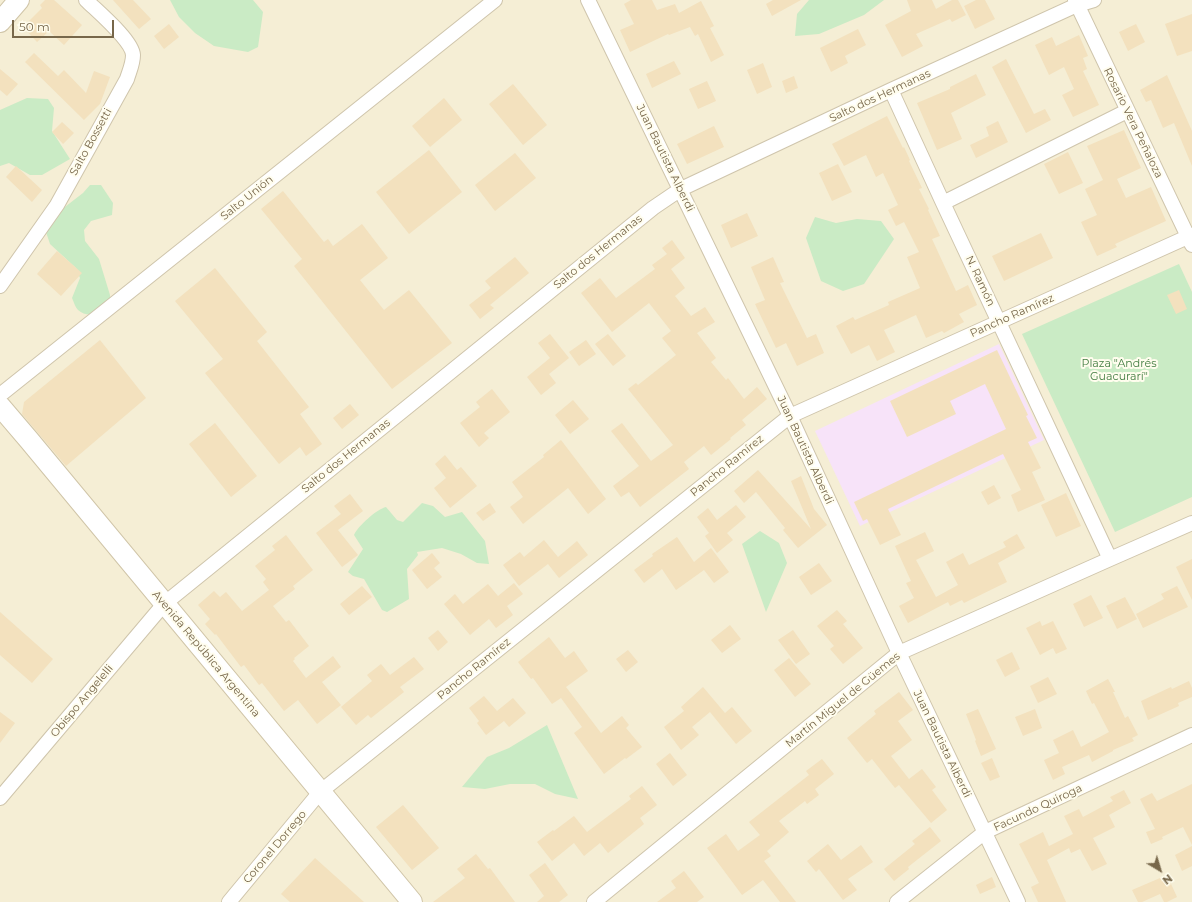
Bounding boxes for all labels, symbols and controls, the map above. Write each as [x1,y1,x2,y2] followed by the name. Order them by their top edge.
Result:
[14,12,116,38] scale bar
[19,19,50,34] text: 50 m
[1101,66,1165,180] street label: Rosario Vera Peñaloza
[827,67,933,125] street label: Salto dos Hermanas
[633,102,697,214] street label: Juan Bautista Alberdi
[67,106,115,178] street label: Salto Bossetti
[218,173,276,223] street label: Salto Unión
[551,212,645,292] street label: Salto dos Hermanas
[962,253,998,309] street label: N. Ramón
[968,292,1056,340] street label: Pancho Ramírez
[1081,357,1157,383] park label: Plaza "Andrés Guacurarí"
[774,394,836,506] street label: Juan Bautista Alberdi
[299,416,393,496] street label: Salto dos Hermanas
[688,432,766,500] street label: Pancho Ramírez
[149,588,263,720] street label: Avenida República Argentina
[435,635,513,703] street label: Pancho Ramírez
[783,650,903,750] street label: Martín Miguel de Güemes
[48,662,116,740] street label: Obispo Angelelli
[910,688,974,800] street label: Juan Bautista Alberdi
[992,782,1084,834] street label: Facundo Quiroga
[241,808,309,886] street label: Coronel Dorrego
[1140,850,1180,890] north arrow
[1160,871,1175,888] text: N

